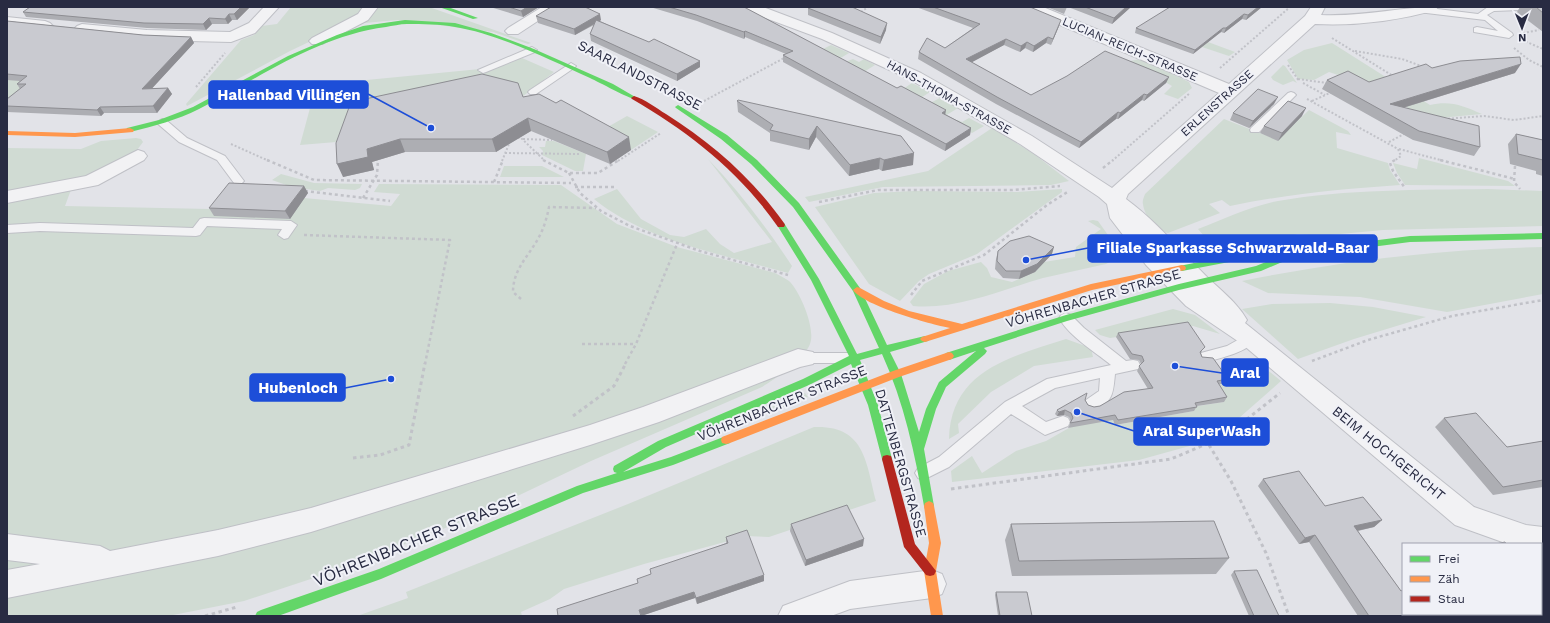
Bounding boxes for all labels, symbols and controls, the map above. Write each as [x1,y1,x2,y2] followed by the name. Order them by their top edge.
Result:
[1502,8,1542,48] north arrow
[1060,14,1200,84] street label: LUCIAN-REICH-STRASSE
[1518,31,1526,44] text: N
[575,37,705,113] street label: SAARLANDSTRASSE
[884,57,1014,137] street label: HANS-THOMA-STRASSE
[1178,67,1256,139] street label: ERLENSTRASSE
[209,81,368,108] callout: Hallenbad Villingen
[217,86,361,104] text: Hallenbad Villingen
[1088,235,1377,262] callout: Filiale Sparkasse Schwarzwald-Baar
[1097,239,1370,257] text: Filiale Sparkasse Schwarzwald-Baar
[1004,265,1182,331] street label: VÖHRENBACHER STRASSE
[1222,359,1268,386] callout: Aral
[695,362,869,444] street label: VÖHRENBACHER STRASSE
[1230,364,1260,382] text: Aral
[250,374,345,401] callout: Hubenloch
[258,379,338,397] text: Hubenloch
[872,387,930,539] street label: DATTENBERGSTRASSE
[1329,403,1449,504] street label: BEIM HOCHGERICHT
[1134,418,1269,445] callout: Aral SuperWash
[1143,422,1261,440] text: Aral SuperWash
[310,489,522,591] street label: VÖHRENBACHER STRASSE
[1402,543,1542,615] legend
[1438,552,1460,566] text: Frei
[1438,572,1460,586] text: Zäh
[1438,592,1465,606] text: Stau

